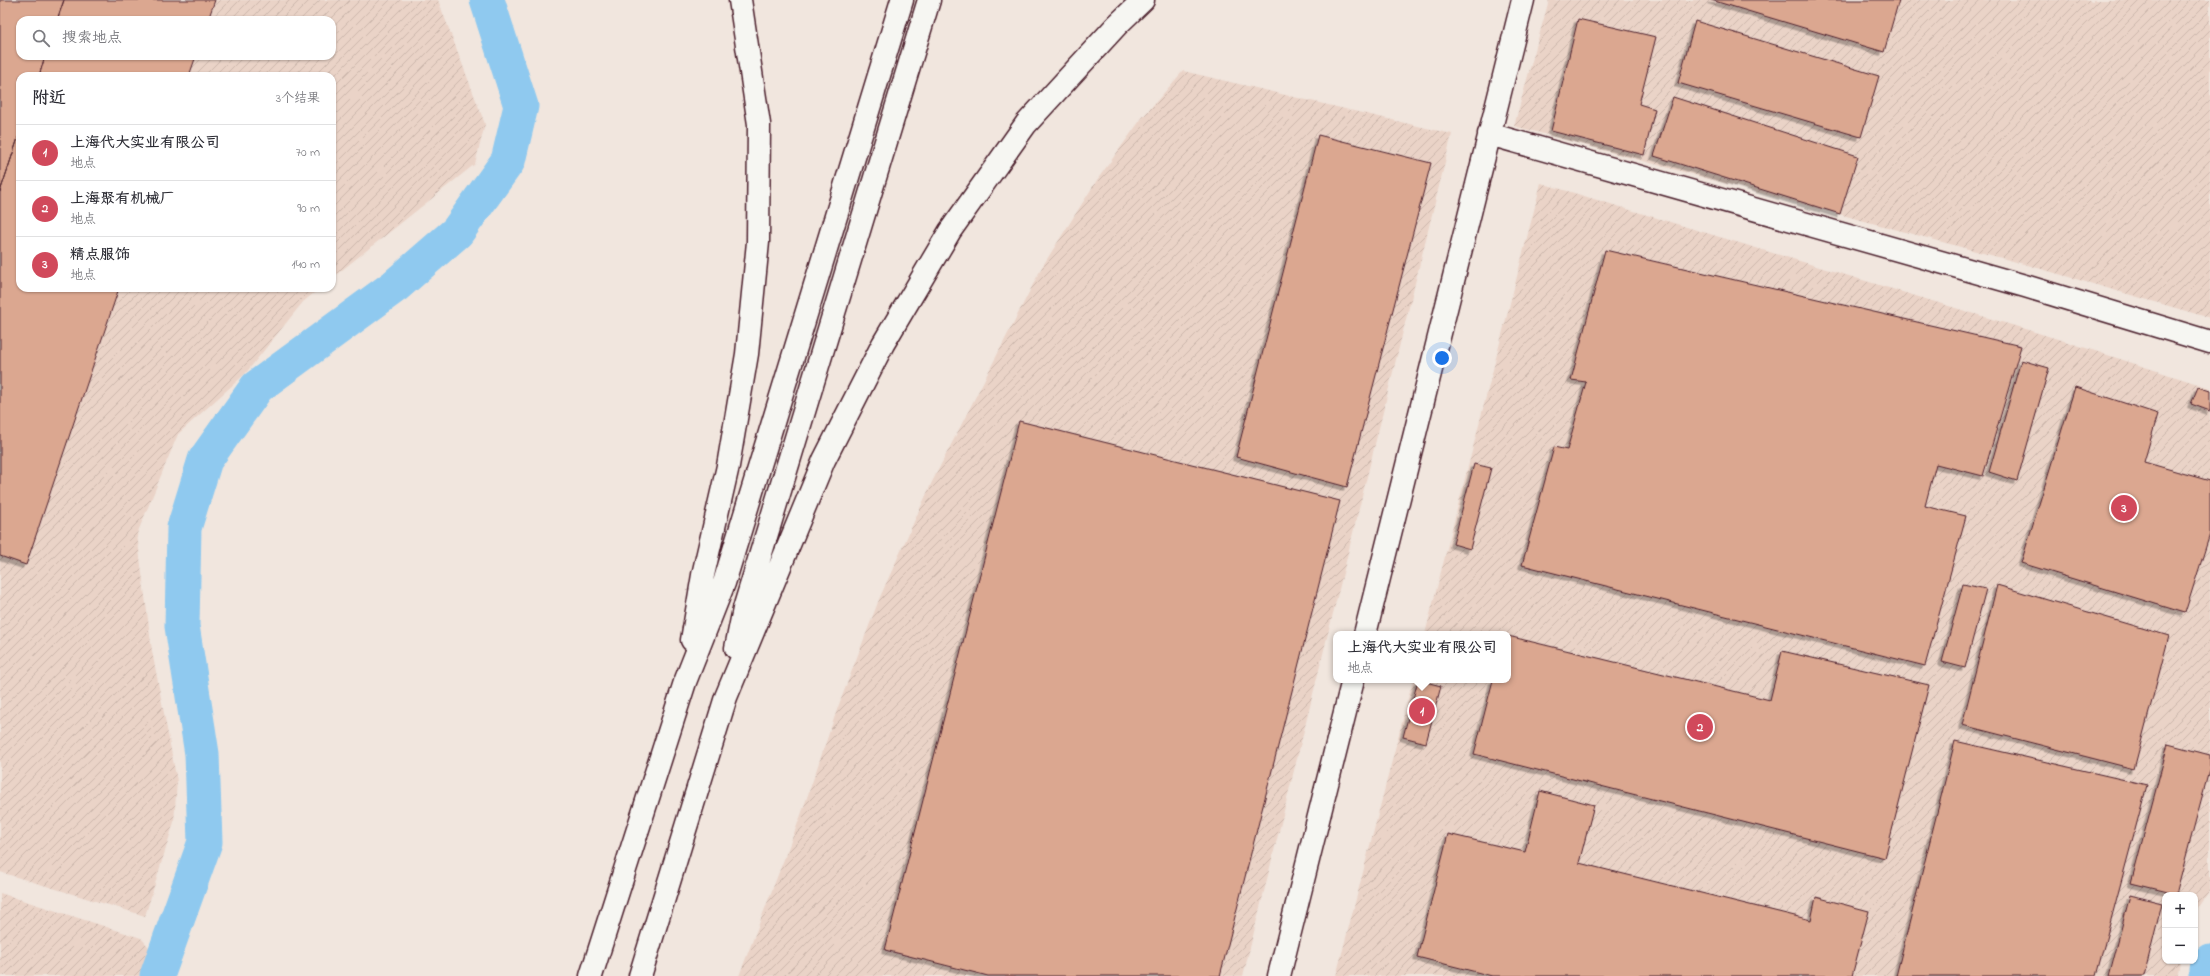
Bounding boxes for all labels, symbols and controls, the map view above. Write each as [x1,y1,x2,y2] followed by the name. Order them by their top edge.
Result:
[16,16,336,60] search box
[30,27,52,49] icon: search
[62,27,122,49] text: 搜索地点
[32,86,66,111] text: 附近
[276,89,320,108] text: 3个结果
[70,132,220,154] text: 上海代大实业有限公司
[43,143,47,162] text: 1
[296,143,320,162] text: 70 m
[70,154,96,173] text: 地点
[70,188,175,210] text: 上海聚有机械厂
[42,199,48,218] text: 2
[297,199,320,218] text: 90 m
[70,210,96,229] text: 地点
[70,244,130,266] text: 精点服饰
[42,255,48,274] text: 3
[292,255,320,274] text: 140 m
[70,266,96,285] text: 地点
[1432,348,1452,368] your location
[2111,493,2137,523] pin: 3
[1333,631,1511,683] popup
[1347,637,1497,659] text: 上海代大实业有限公司
[1347,659,1373,678] text: 地点
[1409,696,1435,726] pin: 1
[1687,712,1713,742] pin: 2
[2162,892,2198,964] map controls
[2162,892,2198,928] button: +
[2162,928,2198,964] button: −

